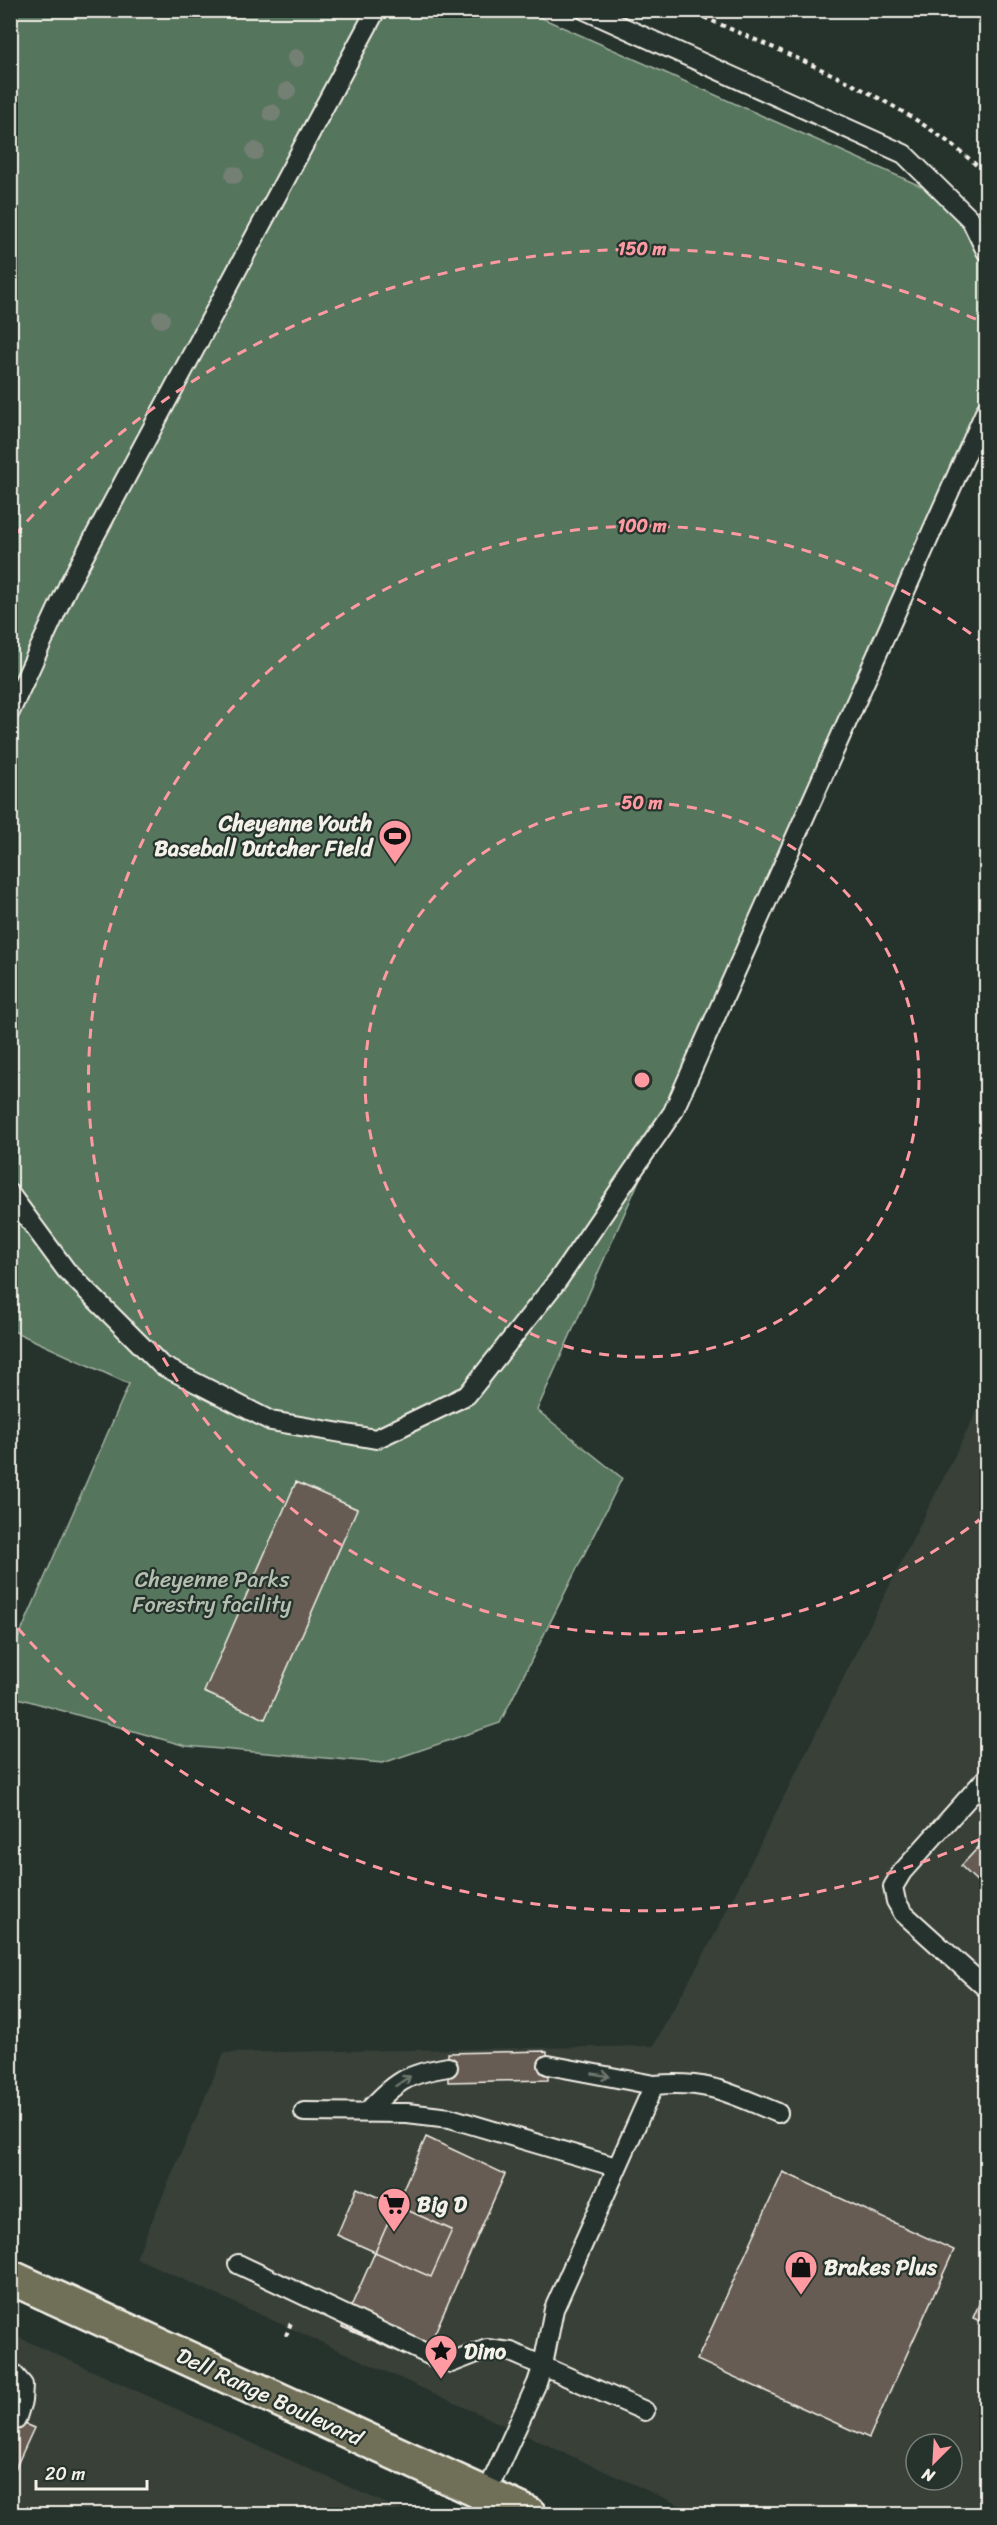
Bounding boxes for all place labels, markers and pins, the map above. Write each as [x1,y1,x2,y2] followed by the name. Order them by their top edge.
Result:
[154,804,374,868] place label: Cheyenne Youth Baseball Dutcher Field
[377,818,413,865] sports icon: Cheyenne Youth Baseball Dutcher Field
[632,1070,652,1090] centre of rings
[417,2185,468,2224] place label: Big D
[376,2186,412,2233] supermarket icon: Big D
[824,2248,938,2287] place label: Brakes Plus
[783,2249,819,2296] shop icon: Brakes Plus
[464,2332,507,2371] place label: Dino
[423,2333,459,2380] place icon: Dino

